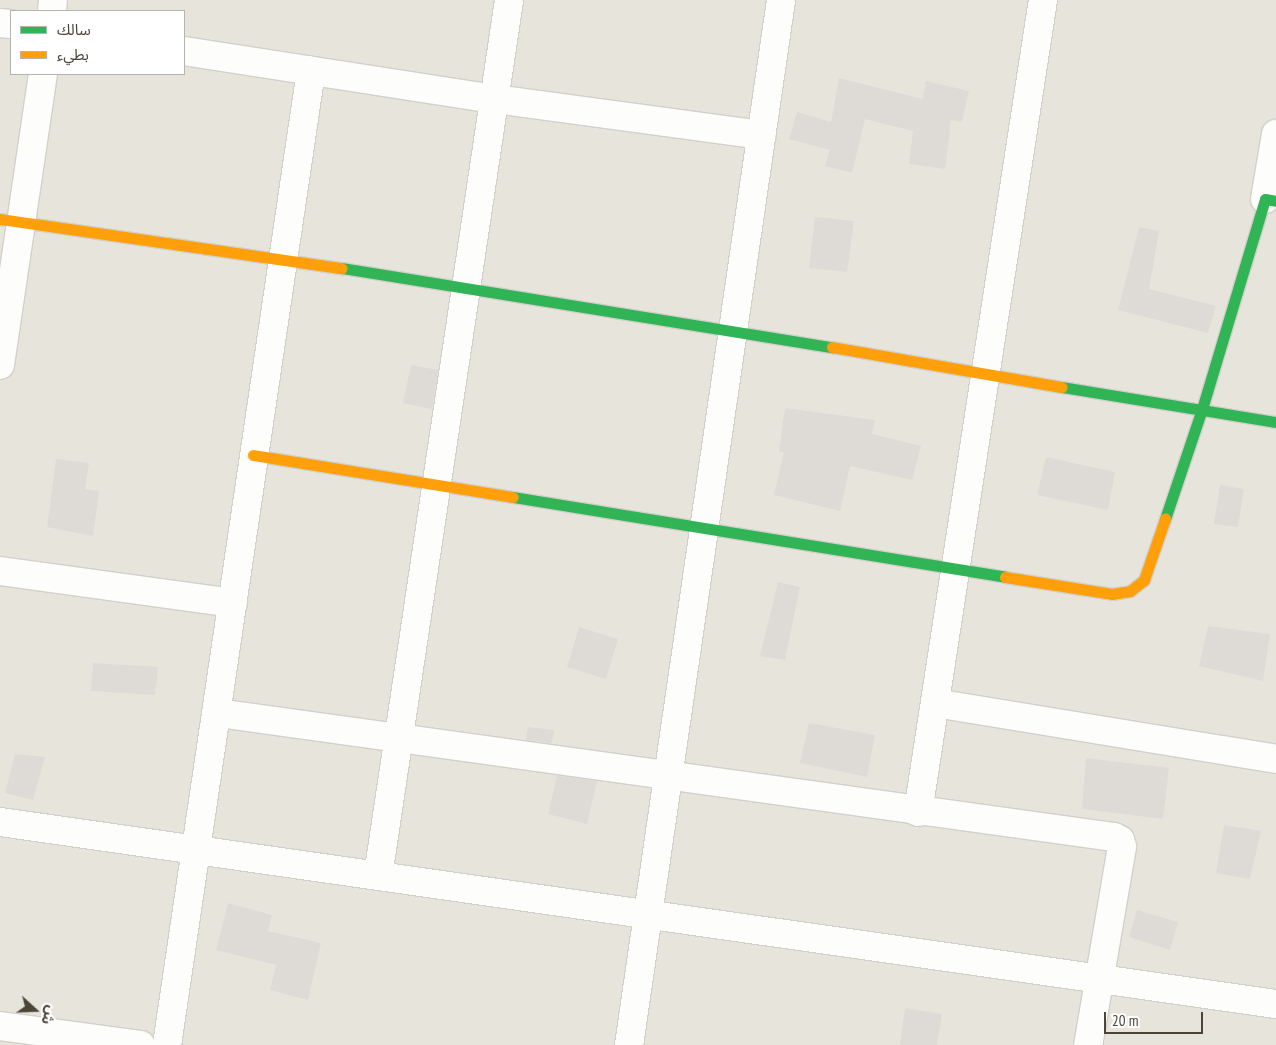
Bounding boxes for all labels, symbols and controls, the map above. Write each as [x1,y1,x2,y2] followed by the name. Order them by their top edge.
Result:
[10,10,185,75] legend
[57,20,91,39] text: سالك
[57,45,89,64] text: بطيء
[10,985,60,1035] north arrow
[1106,1002,1205,1034] scale bar
[37,1003,61,1027] text: ش
[1112,1011,1138,1030] text: 20 m

